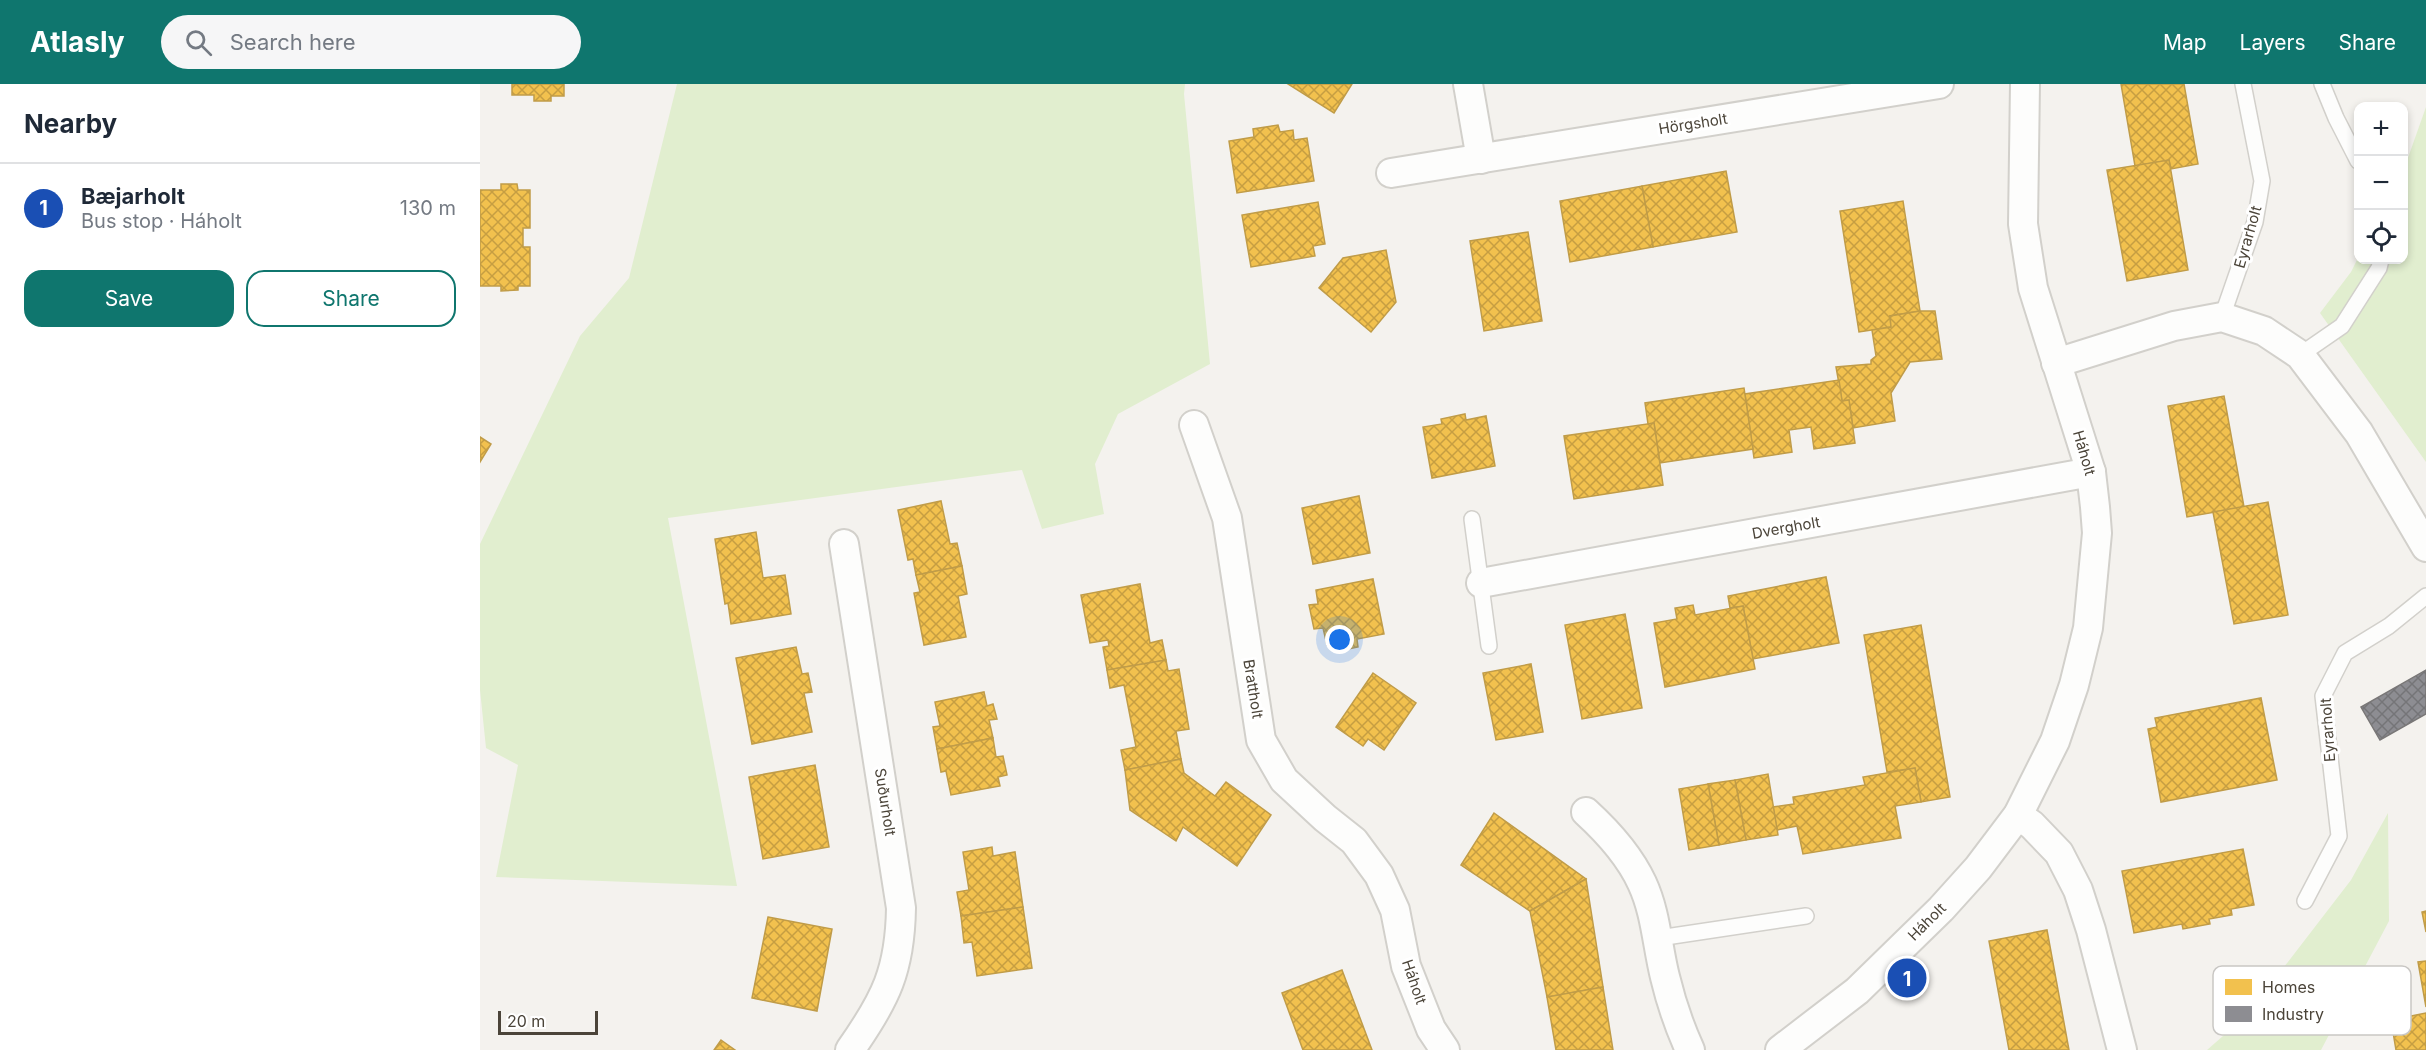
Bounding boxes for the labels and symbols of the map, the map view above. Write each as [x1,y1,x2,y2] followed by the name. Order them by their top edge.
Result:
[1657,109,1729,138] street label: Hörgsholt
[2230,203,2265,270] street label: Eyrarholt
[2069,428,2100,478] street label: Háholt
[1750,512,1822,543] street label: Dvergholt
[1325,625,1354,654] your location
[1239,658,1268,720] street label: Brattholt
[2316,697,2339,763] street label: Eyrarholt
[871,767,900,837] street label: Suðurholt
[1904,899,1950,945] street label: Háholt
[1888,956,1926,1000] pin: 1
[1398,957,1431,1007] street label: Háholt
[2213,966,2411,1035] legend
[2262,977,2315,997] text: Homes
[2262,1004,2324,1024] text: Industry
[498,1008,598,1036] scale bar

